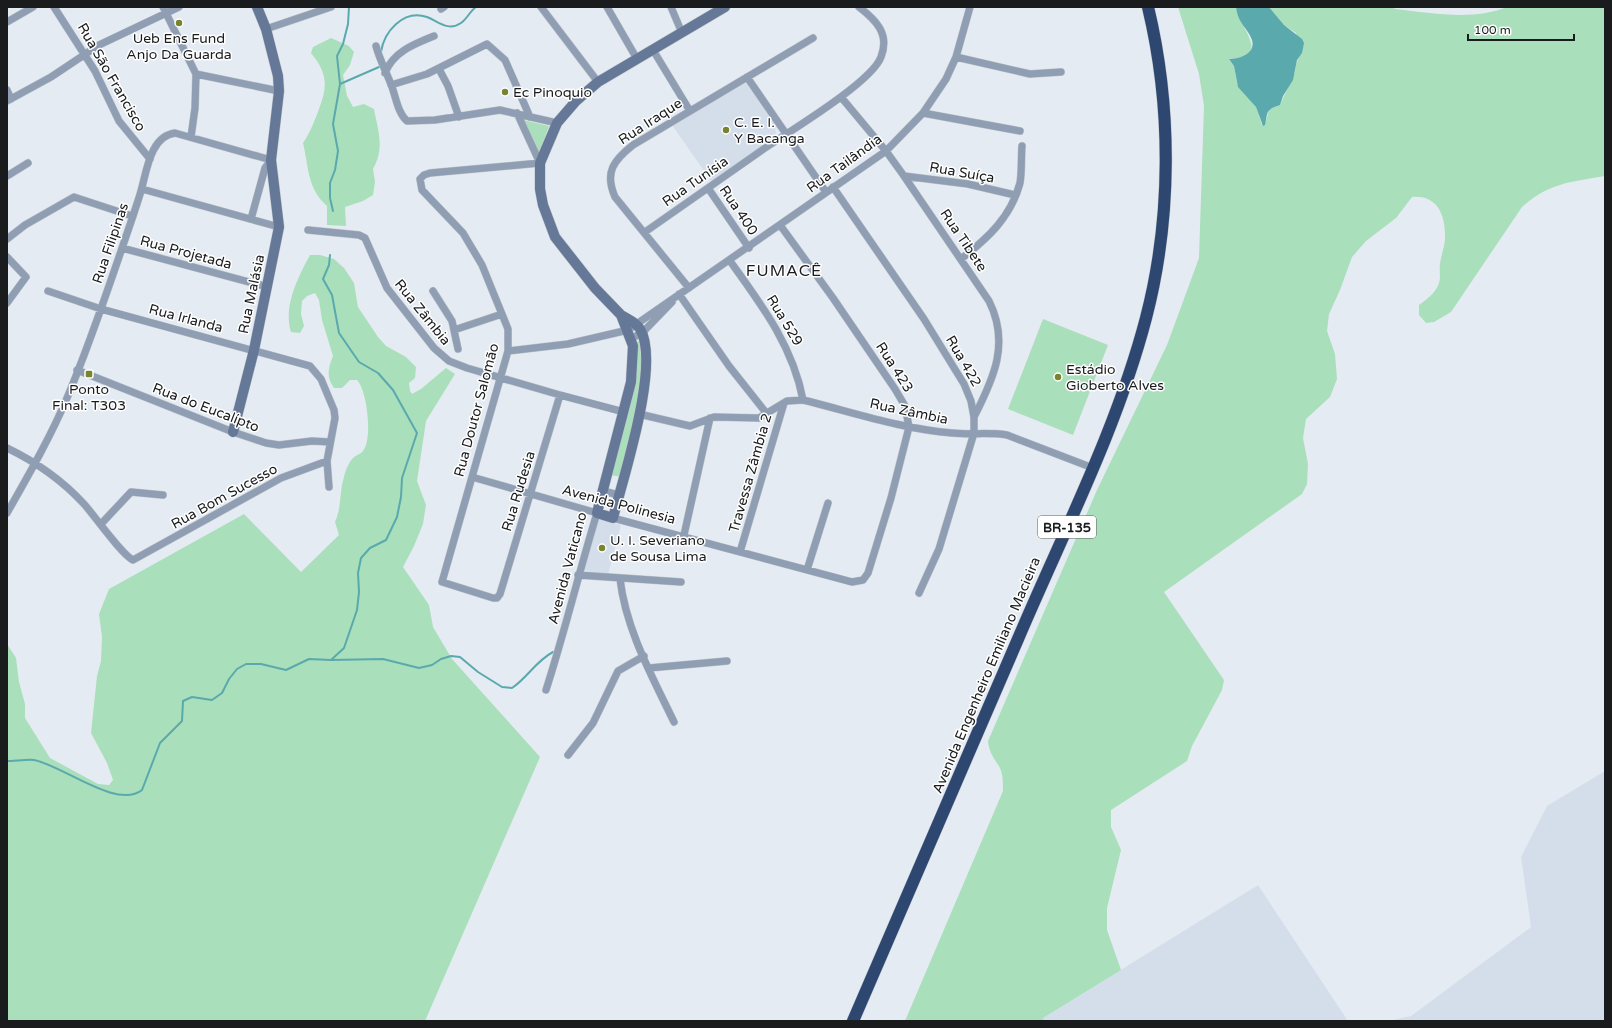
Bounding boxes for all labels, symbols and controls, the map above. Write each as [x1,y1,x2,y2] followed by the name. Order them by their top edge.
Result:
[1468,16,1574,42] scale bar
[174,18,184,28] marker: Ueb Ens Fund Anjo Da Guarda
[74,20,149,134] street label: Rua São Francisco
[1474,23,1511,37] text: 100 m
[126,30,232,63] place label: Ueb Ens Fund Anjo Da Guarda
[513,84,592,101] place label: Ec Pinoquio
[500,87,510,97] marker: Ec Pinoquio
[615,95,685,148] street label: Rua Iraque
[734,114,805,147] place label: C. E. I. Y Bacanga
[721,125,731,135] marker: C. E. I. Y Bacanga
[803,130,885,196] street label: Rua Tailândia
[659,153,731,210] street label: Rua Tunísia
[928,158,996,187] street label: Rua Suíça
[716,182,762,239] street label: Rua 400
[89,200,132,286] street label: Rua Filipinas
[936,206,991,275] street label: Rua Tibete
[138,232,234,273] street label: Rua Projetada
[235,253,268,335] street label: Rua Malásia
[746,261,822,281] district label: FUMACÊ
[391,276,454,349] street label: Rua Zâmbia
[763,292,806,349] street label: Rua 529
[147,300,225,337] street label: Rua Irlanda
[942,333,985,390] street label: Rua 422
[872,339,917,396] street label: Rua 423
[450,341,503,479] street label: Rua Doutor Salomão
[1066,361,1164,394] place label: Estádio Gioberto Alves
[84,369,94,379] marker: Ponto Final: T303
[1053,372,1063,382] marker: Estádio Gioberto Alves
[150,379,262,436] street label: Rua do Eucalípto
[52,381,126,414] place label: Ponto Final: T303
[868,395,950,428] street label: Rua Zâmbia
[725,412,776,535] street label: Travessa Zâmbia 2
[498,449,539,533] street label: Rua Rudesia
[168,460,280,533] street label: Rua Bom Sucesso
[560,481,677,528] street label: Avenida Polinesia
[544,510,591,626] street label: Avenida Vaticano
[1038,516,1096,538] road number: BR-135
[610,532,707,565] place label: U. I. Severiano de Sousa Lima
[597,543,607,553] marker: U. I. Severiano de Sousa Lima
[929,554,1044,796] street label: Avenida Engenheiro Emiliano Macieira

